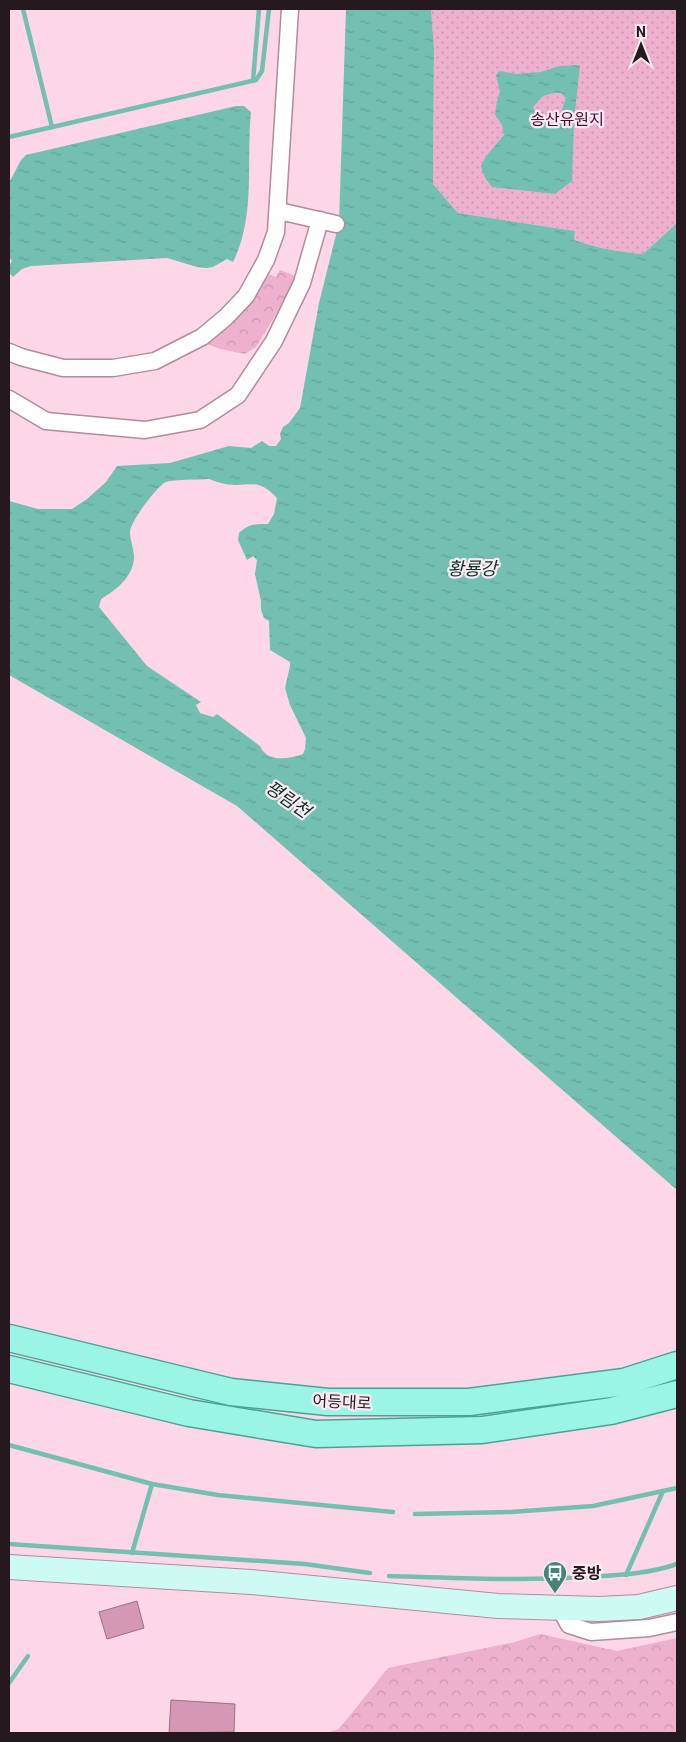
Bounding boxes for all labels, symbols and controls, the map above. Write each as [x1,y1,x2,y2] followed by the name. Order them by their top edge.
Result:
[616,20,666,70] north arrow
[636,24,646,40] text: N
[530,110,604,129] park label: 송산유원지
[447,558,499,579] water label: 황룡강
[262,776,316,823] water label: 평림천
[312,1391,372,1413] street label: 어등대로
[542,1560,568,1594] bus stop icon: 중방
[572,1564,602,1583] place label: 중방

